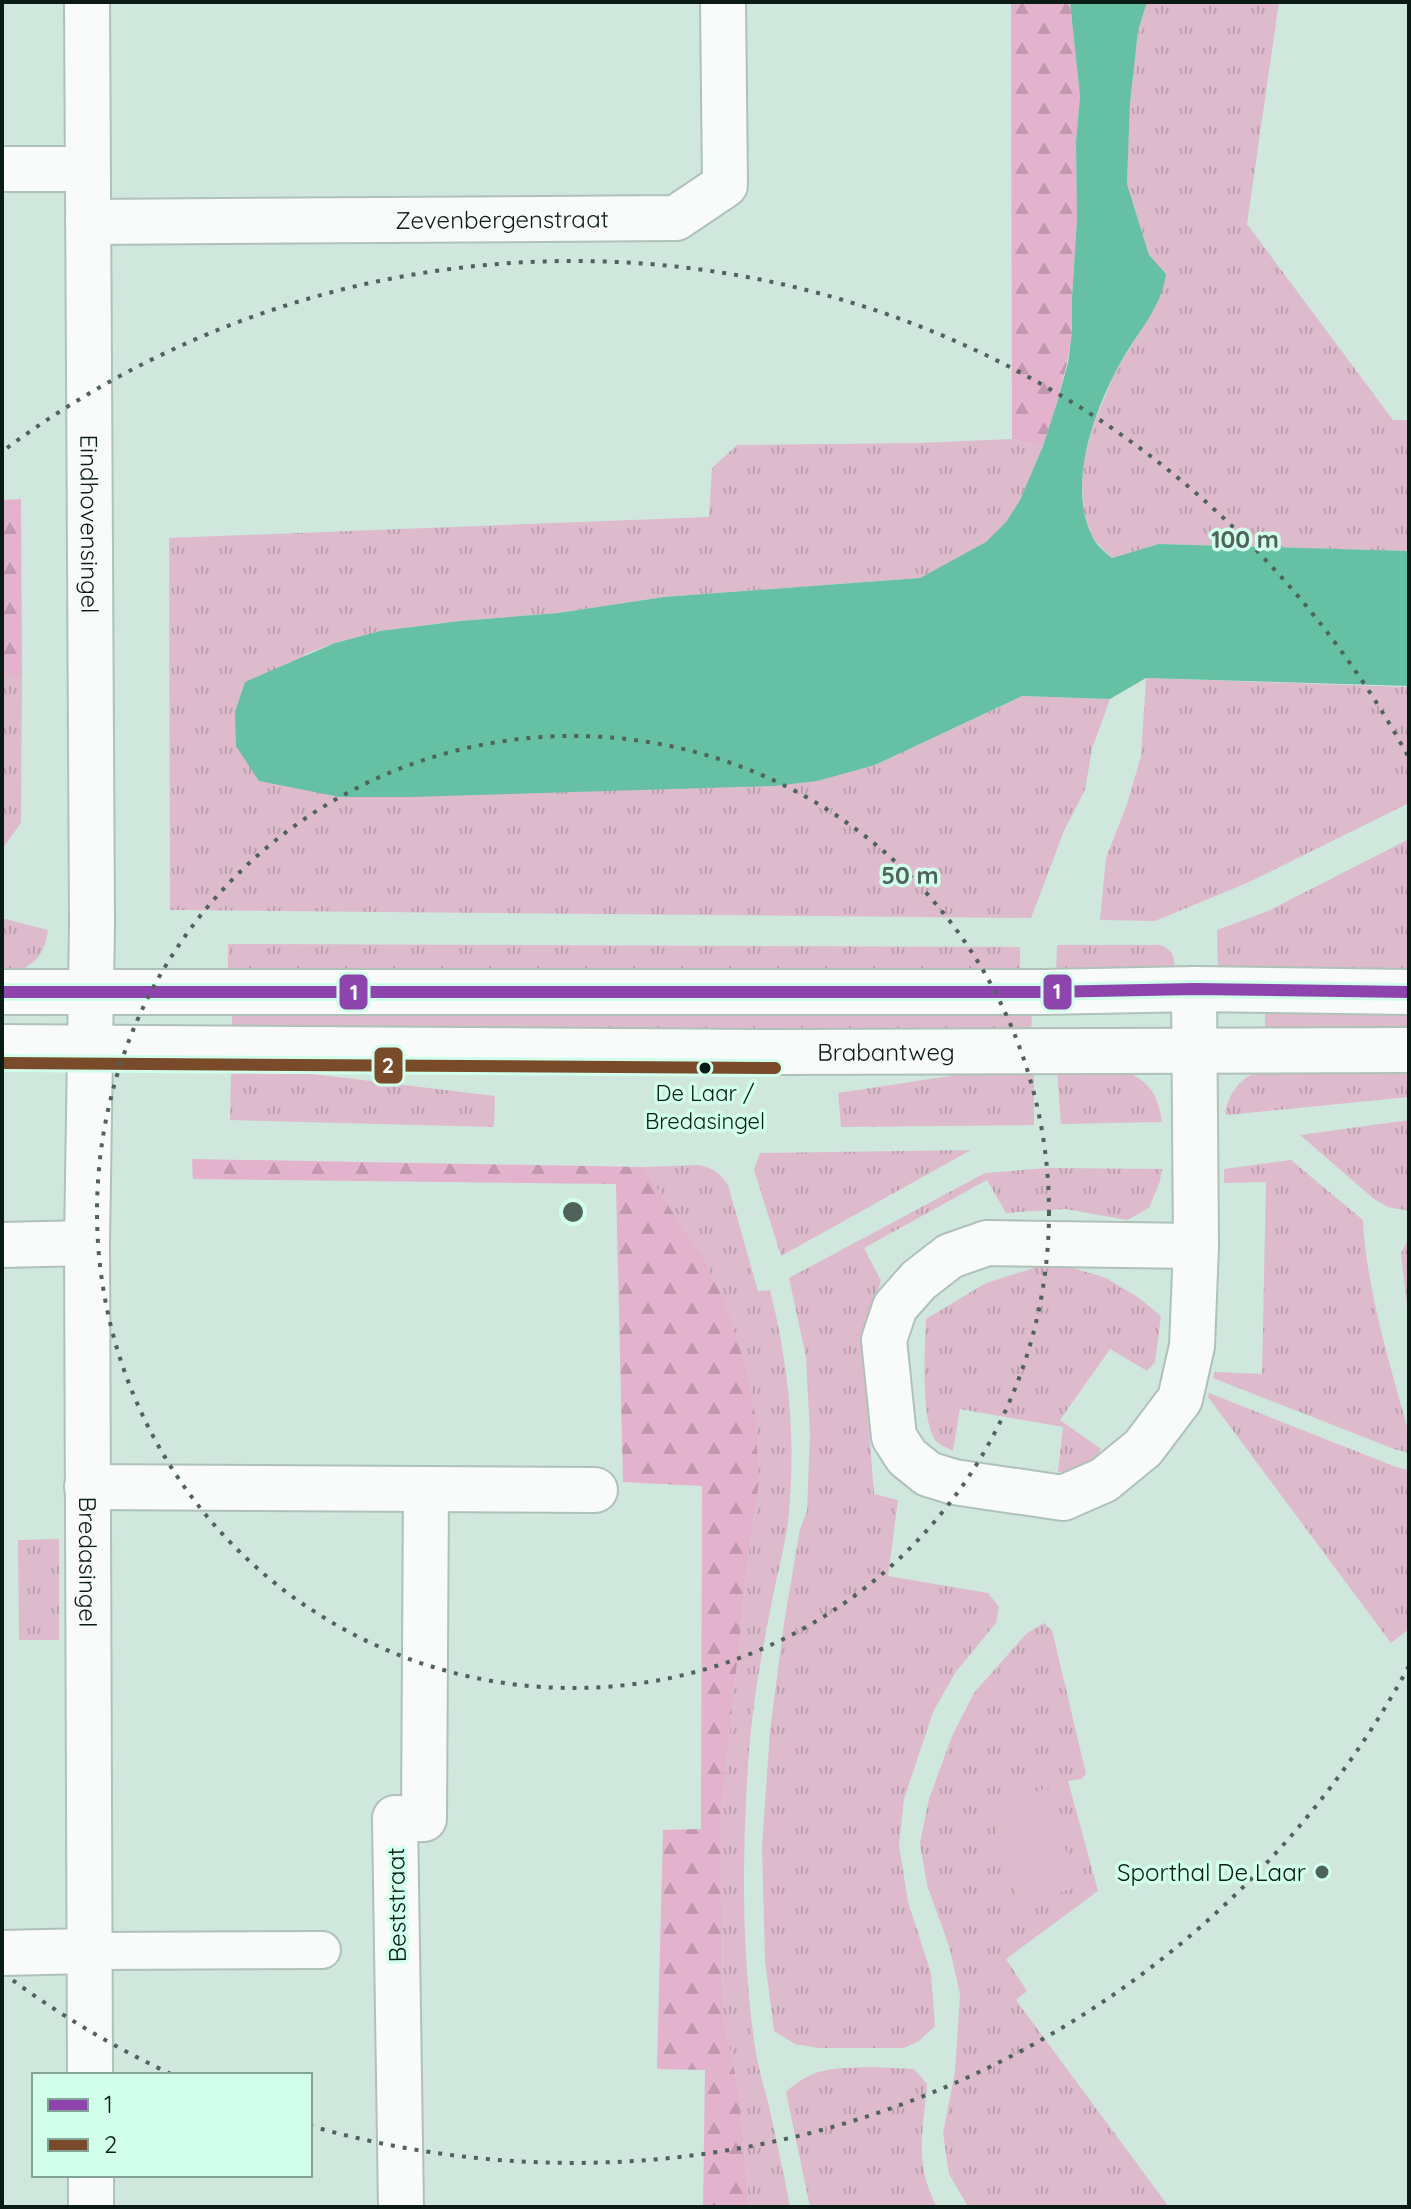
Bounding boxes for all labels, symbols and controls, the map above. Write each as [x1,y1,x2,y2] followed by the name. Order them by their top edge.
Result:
[395,203,609,235] street label: Zevenbergenstraat
[74,434,105,614] street label: Eindhovensingel
[1211,524,1279,554] text: 100 m
[881,860,939,890] text: 50 m
[338,973,369,1011] line badge: 1
[1042,973,1073,1011] line badge: 1
[1053,977,1061,1005] text: 1
[350,978,358,1006] text: 1
[817,1036,955,1067] street label: Brabantweg
[373,1046,404,1085] line badge: 2
[382,1051,394,1079] text: 2
[697,1060,713,1076] marker: De Laar / Bredasingel
[645,1079,765,1135] place label: De Laar / Bredasingel
[559,1198,587,1226] centre of rings
[73,1496,103,1627] street label: Bredasingel
[380,1847,412,1963] street label: Beststraat
[1117,1857,1306,1887] place label: Sporthal De Laar
[1313,1863,1331,1881] marker: Sporthal De Laar
[32,2073,312,2177] legend
[104,2089,113,2119] text: 1
[104,2129,117,2159] text: 2

